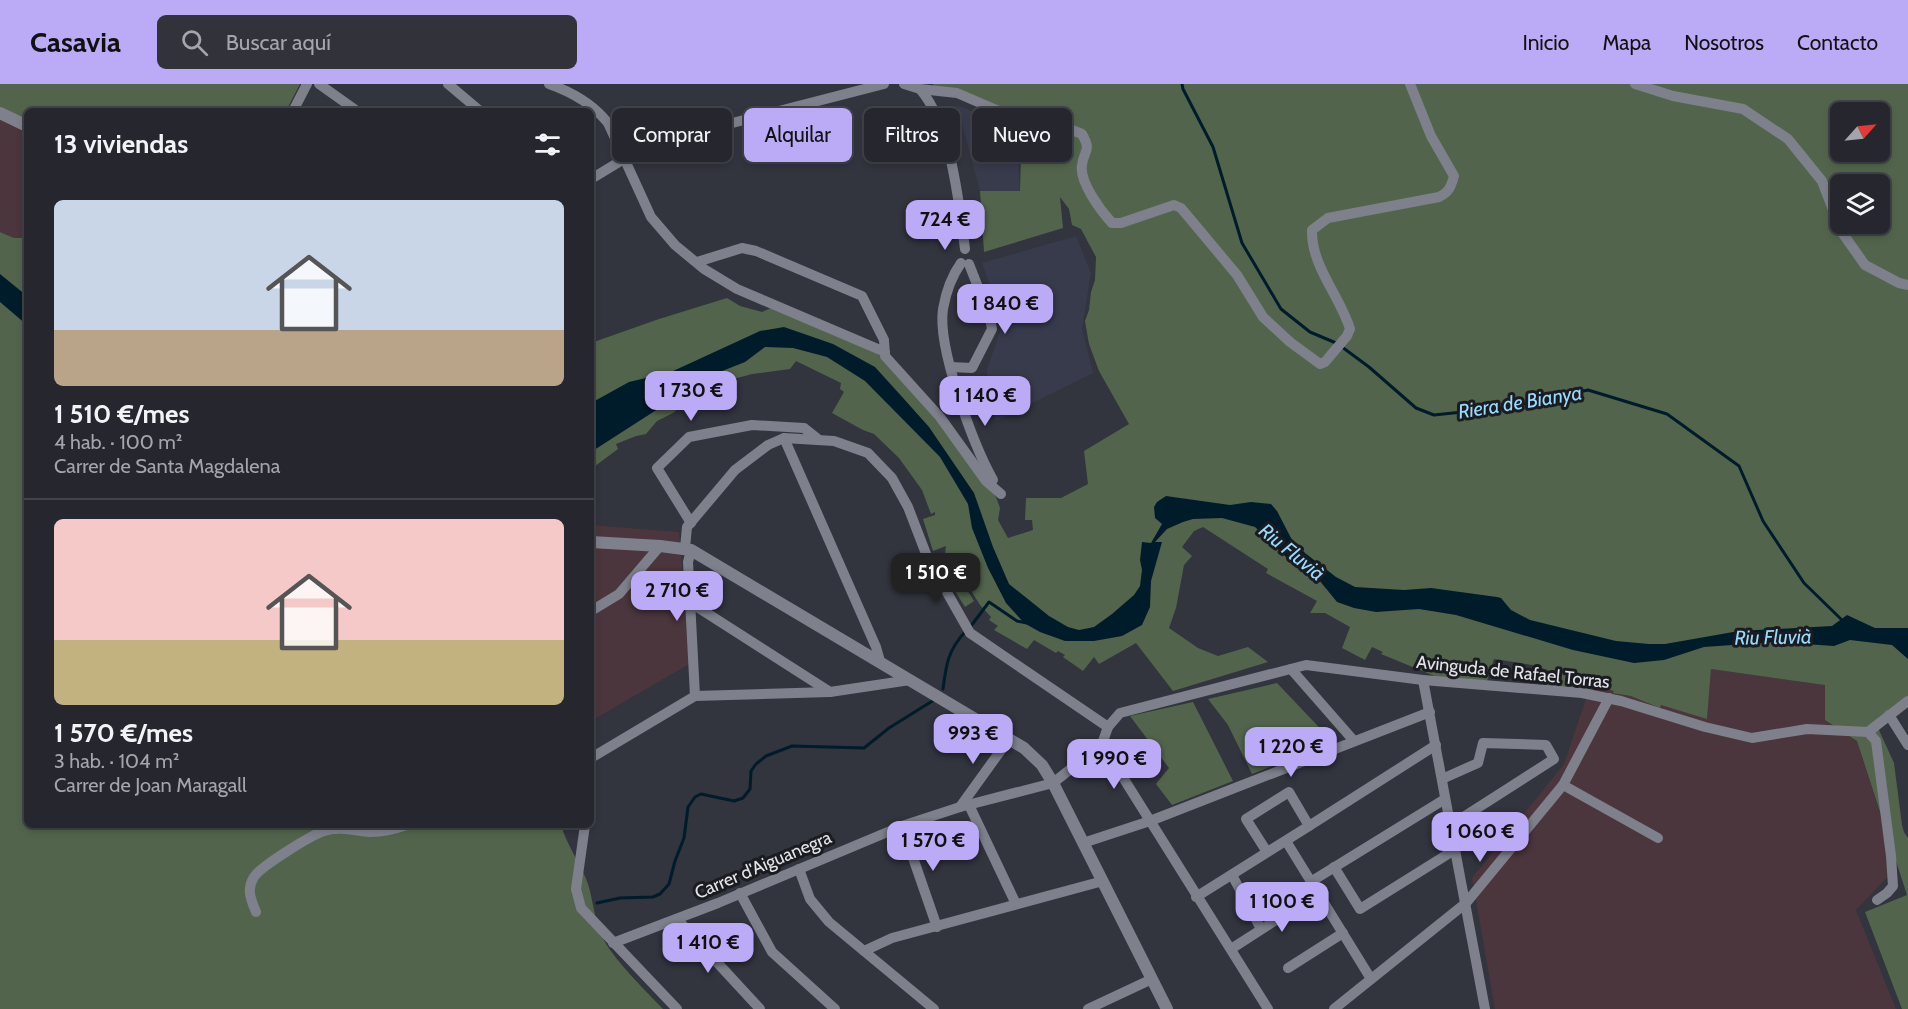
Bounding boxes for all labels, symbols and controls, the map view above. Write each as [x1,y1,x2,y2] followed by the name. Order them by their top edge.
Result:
[157,15,577,69] search box
[30,25,121,59] text: Casavia
[178,26,211,59] icon: search
[226,29,331,56] text: Buscar aquí
[1522,30,1569,55] text: Inicio
[1602,30,1651,55] text: Mapa
[1684,30,1764,55] text: Nosotros
[1797,30,1878,55] text: Contacto
[1830,102,1890,162] north arrow
[1830,102,1890,234] map controls
[612,108,732,162] chip: Comprar
[744,108,852,162] chip: Alquilar
[864,108,960,162] chip: Filtros
[972,108,1072,162] chip: Nuevo
[54,128,188,160] text: 13 viviendas
[531,128,564,161] icon: filters
[1830,174,1890,234] button: layers
[903,200,987,251] pin: 724 €
[920,207,970,231] text: 724 €
[255,239,363,347] icon: home
[950,284,1060,335] pin: 1 840 €
[971,291,1039,315] text: 1 840 €
[636,371,746,422] pin: 1 730 €
[930,376,1040,427] pin: 1 140 €
[659,378,723,402] text: 1 730 €
[1456,380,1584,424] water label: Riera de Bianya
[953,383,1017,407] text: 1 140 €
[54,398,190,430] text: 1 510 €/mes
[54,430,182,454] text: 4 hab. · 100 m²
[54,454,280,478] text: Carrer de Santa Magdalena
[1254,518,1330,586] water label: Riu Fluvià
[881,553,991,604] pin: 1 510 €
[255,558,363,666] icon: home
[905,560,967,584] text: 1 510 €
[622,571,732,622] pin: 2 710 €
[645,578,709,602] text: 2 710 €
[1734,624,1812,650] water label: Riu Fluvià
[1415,651,1611,693] street label: Avinguda de Rafael Torras
[931,714,1015,765] pin: 993 €
[54,717,193,749] text: 1 570 €/mes
[948,721,998,745] text: 993 €
[1236,727,1346,778] pin: 1 220 €
[1259,734,1323,758] text: 1 220 €
[1059,739,1169,790] pin: 1 990 €
[1081,746,1147,770] text: 1 990 €
[54,749,179,773] text: 3 hab. · 104 m²
[54,773,247,797] text: Carrer de Joan Maragall
[1425,812,1535,863] pin: 1 060 €
[1446,819,1514,843] text: 1 060 €
[878,821,988,872] pin: 1 570 €
[691,826,835,904] street label: Carrer d'Aiguanegra
[901,828,965,852] text: 1 570 €
[1227,882,1337,933] pin: 1 100 €
[1250,889,1314,913] text: 1 100 €
[653,923,763,974] pin: 1 410 €
[677,930,739,954] text: 1 410 €

